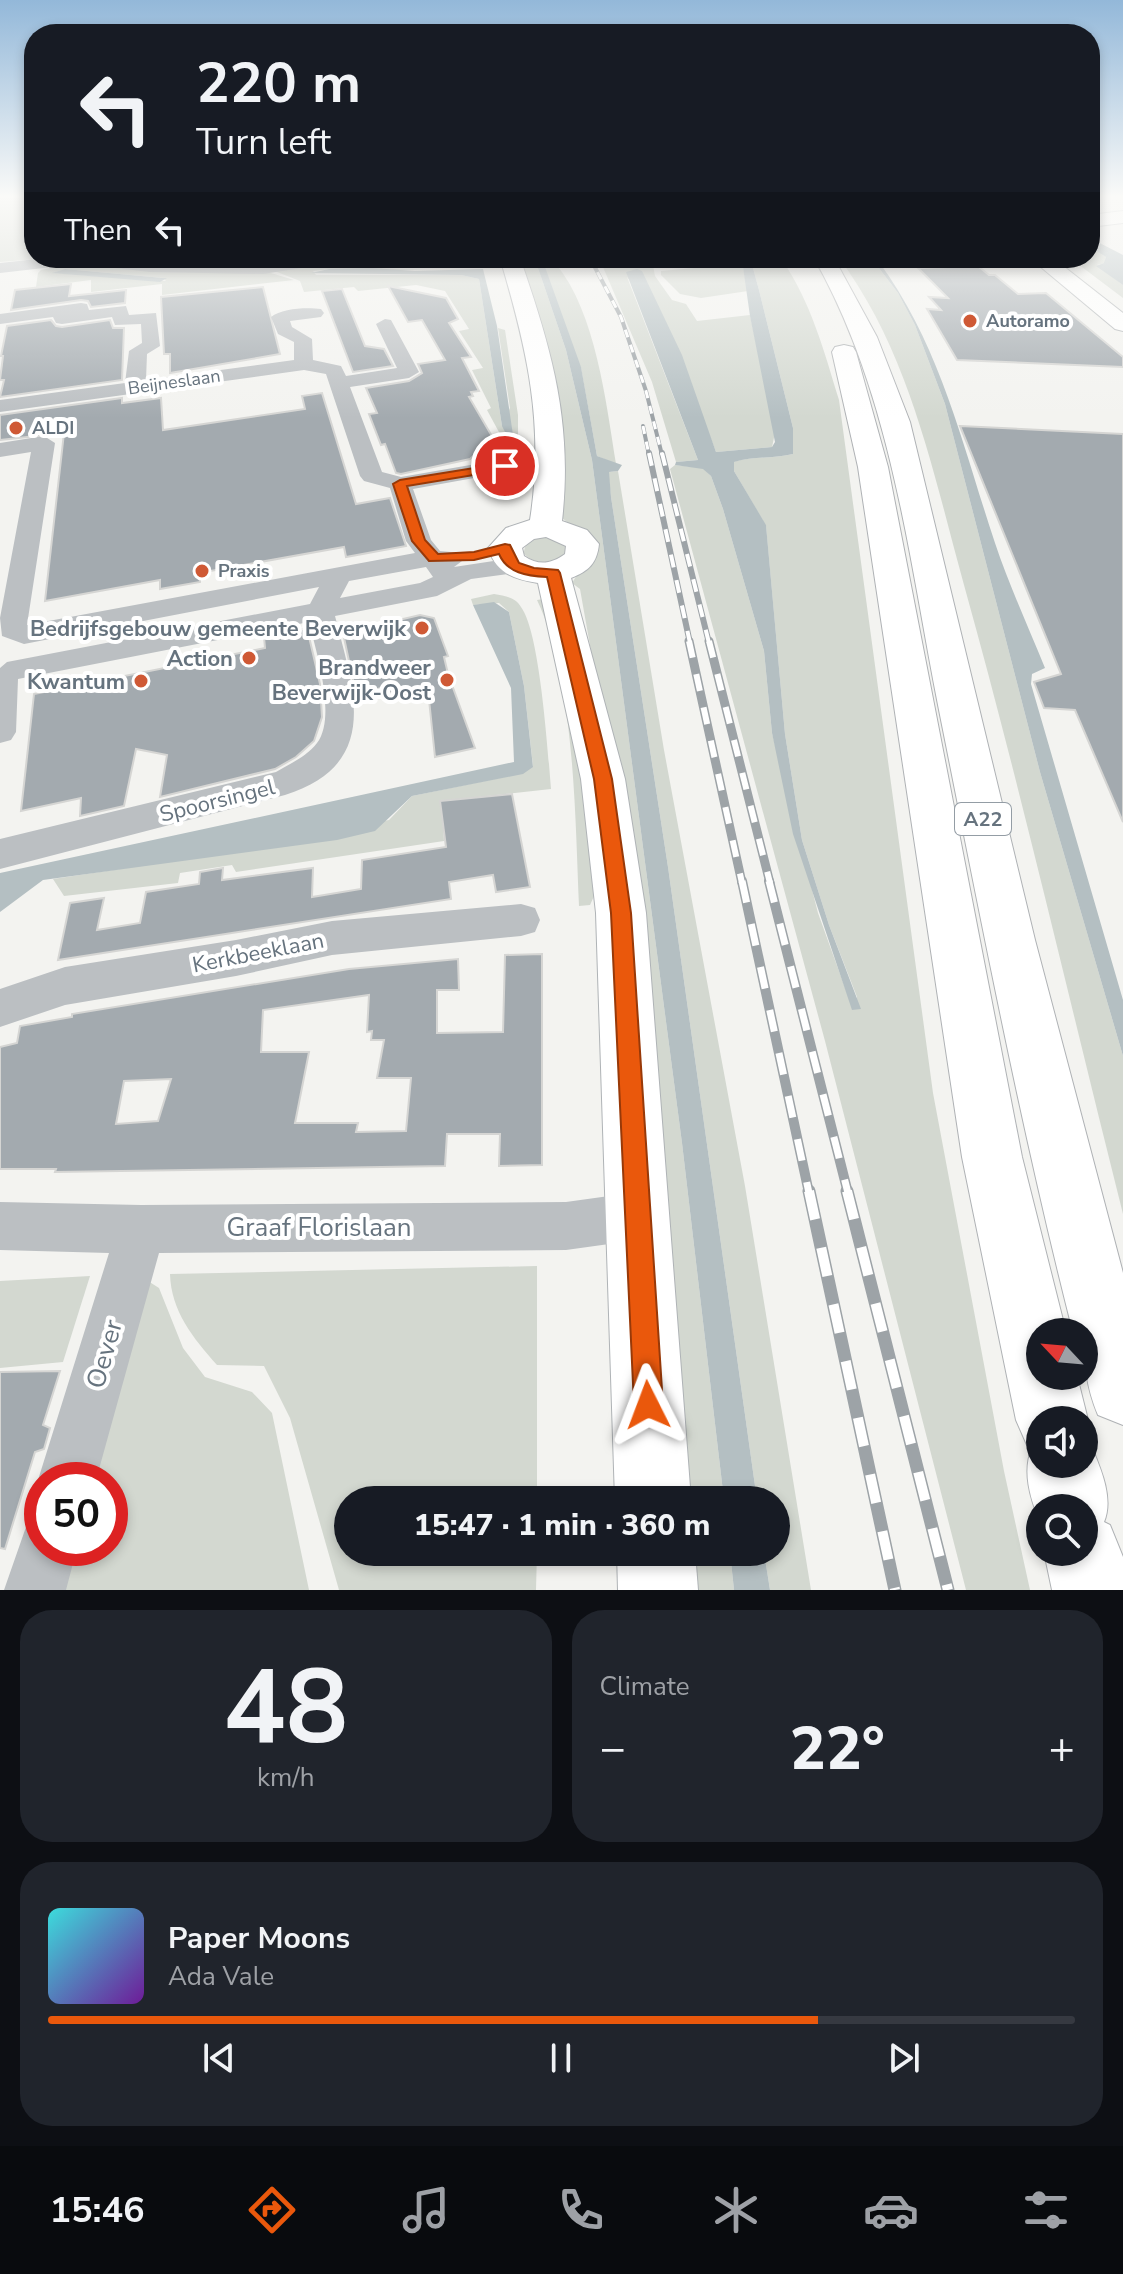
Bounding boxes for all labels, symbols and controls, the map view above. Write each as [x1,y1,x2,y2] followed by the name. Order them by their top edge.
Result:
[196,45,361,122] text: 220 m
[64,56,168,160] icon: left
[196,118,331,167] text: Turn left
[148,208,192,252] icon: left
[64,210,132,251] text: Then
[986,309,1070,333] place label: Autoramo
[961,312,979,330] marker: Autoramo
[126,364,222,400] street label: Beijneslaan
[32,416,74,440] place label: ALDI
[7,419,25,437] marker: ALDI
[471,432,539,500] pin
[483,444,527,488] icon: arrive
[218,559,270,583] place label: Praxis
[193,562,211,580] marker: Praxis
[30,614,407,644] place label: Bedrijfsgebouw gemeente Beverwijk
[413,619,431,637] marker: Bedrijfsgebouw gemeente Beverwijk
[167,644,233,674] place label: Action
[240,649,258,667] marker: Action
[272,653,432,708] place label: Brandweer Beverwijk-Oost
[27,667,125,697] place label: Kwantum
[438,671,456,689] marker: Brandweer Beverwijk-Oost
[132,672,150,690] marker: Kwantum
[156,772,279,830] street label: Spoorsingel
[955,803,1011,835] road number: A22
[190,926,327,980] street label: Kerkbeeklaan
[226,1210,412,1245] street label: Graaf Florislaan
[78,1315,131,1393] street label: Oever
[1026,1318,1098,1390] north arrow
[1026,1318,1098,1566] map controls
[606,1363,690,1447] position arrow
[1026,1406,1098,1478] button: sound
[24,1462,128,1566] speed limit sign: 50
[1026,1494,1098,1566] button: search
[414,1505,710,1546] text: 15:47 · 1 min · 360 m
[223,1637,348,1779] text: 48
[600,1669,690,1704] text: Climate
[790,1708,885,1790] text: 22°
[600,1719,626,1779] text: −
[1049,1719,1075,1779] text: +
[257,1760,314,1795] text: km/h
[168,1918,350,1959] text: Paper Moons
[168,1959,274,1994] text: Ada Vale
[197,2036,241,2080] icon: previous
[539,2036,583,2080] icon: pause
[882,2036,926,2080] icon: next
[244,2182,300,2238] icon: directions
[398,2182,454,2238] icon: music
[553,2182,609,2238] icon: phone
[708,2182,764,2238] icon: climate
[863,2182,919,2238] icon: car
[1018,2182,1074,2238] icon: filters
[49,2186,145,2235] text: 15:46

